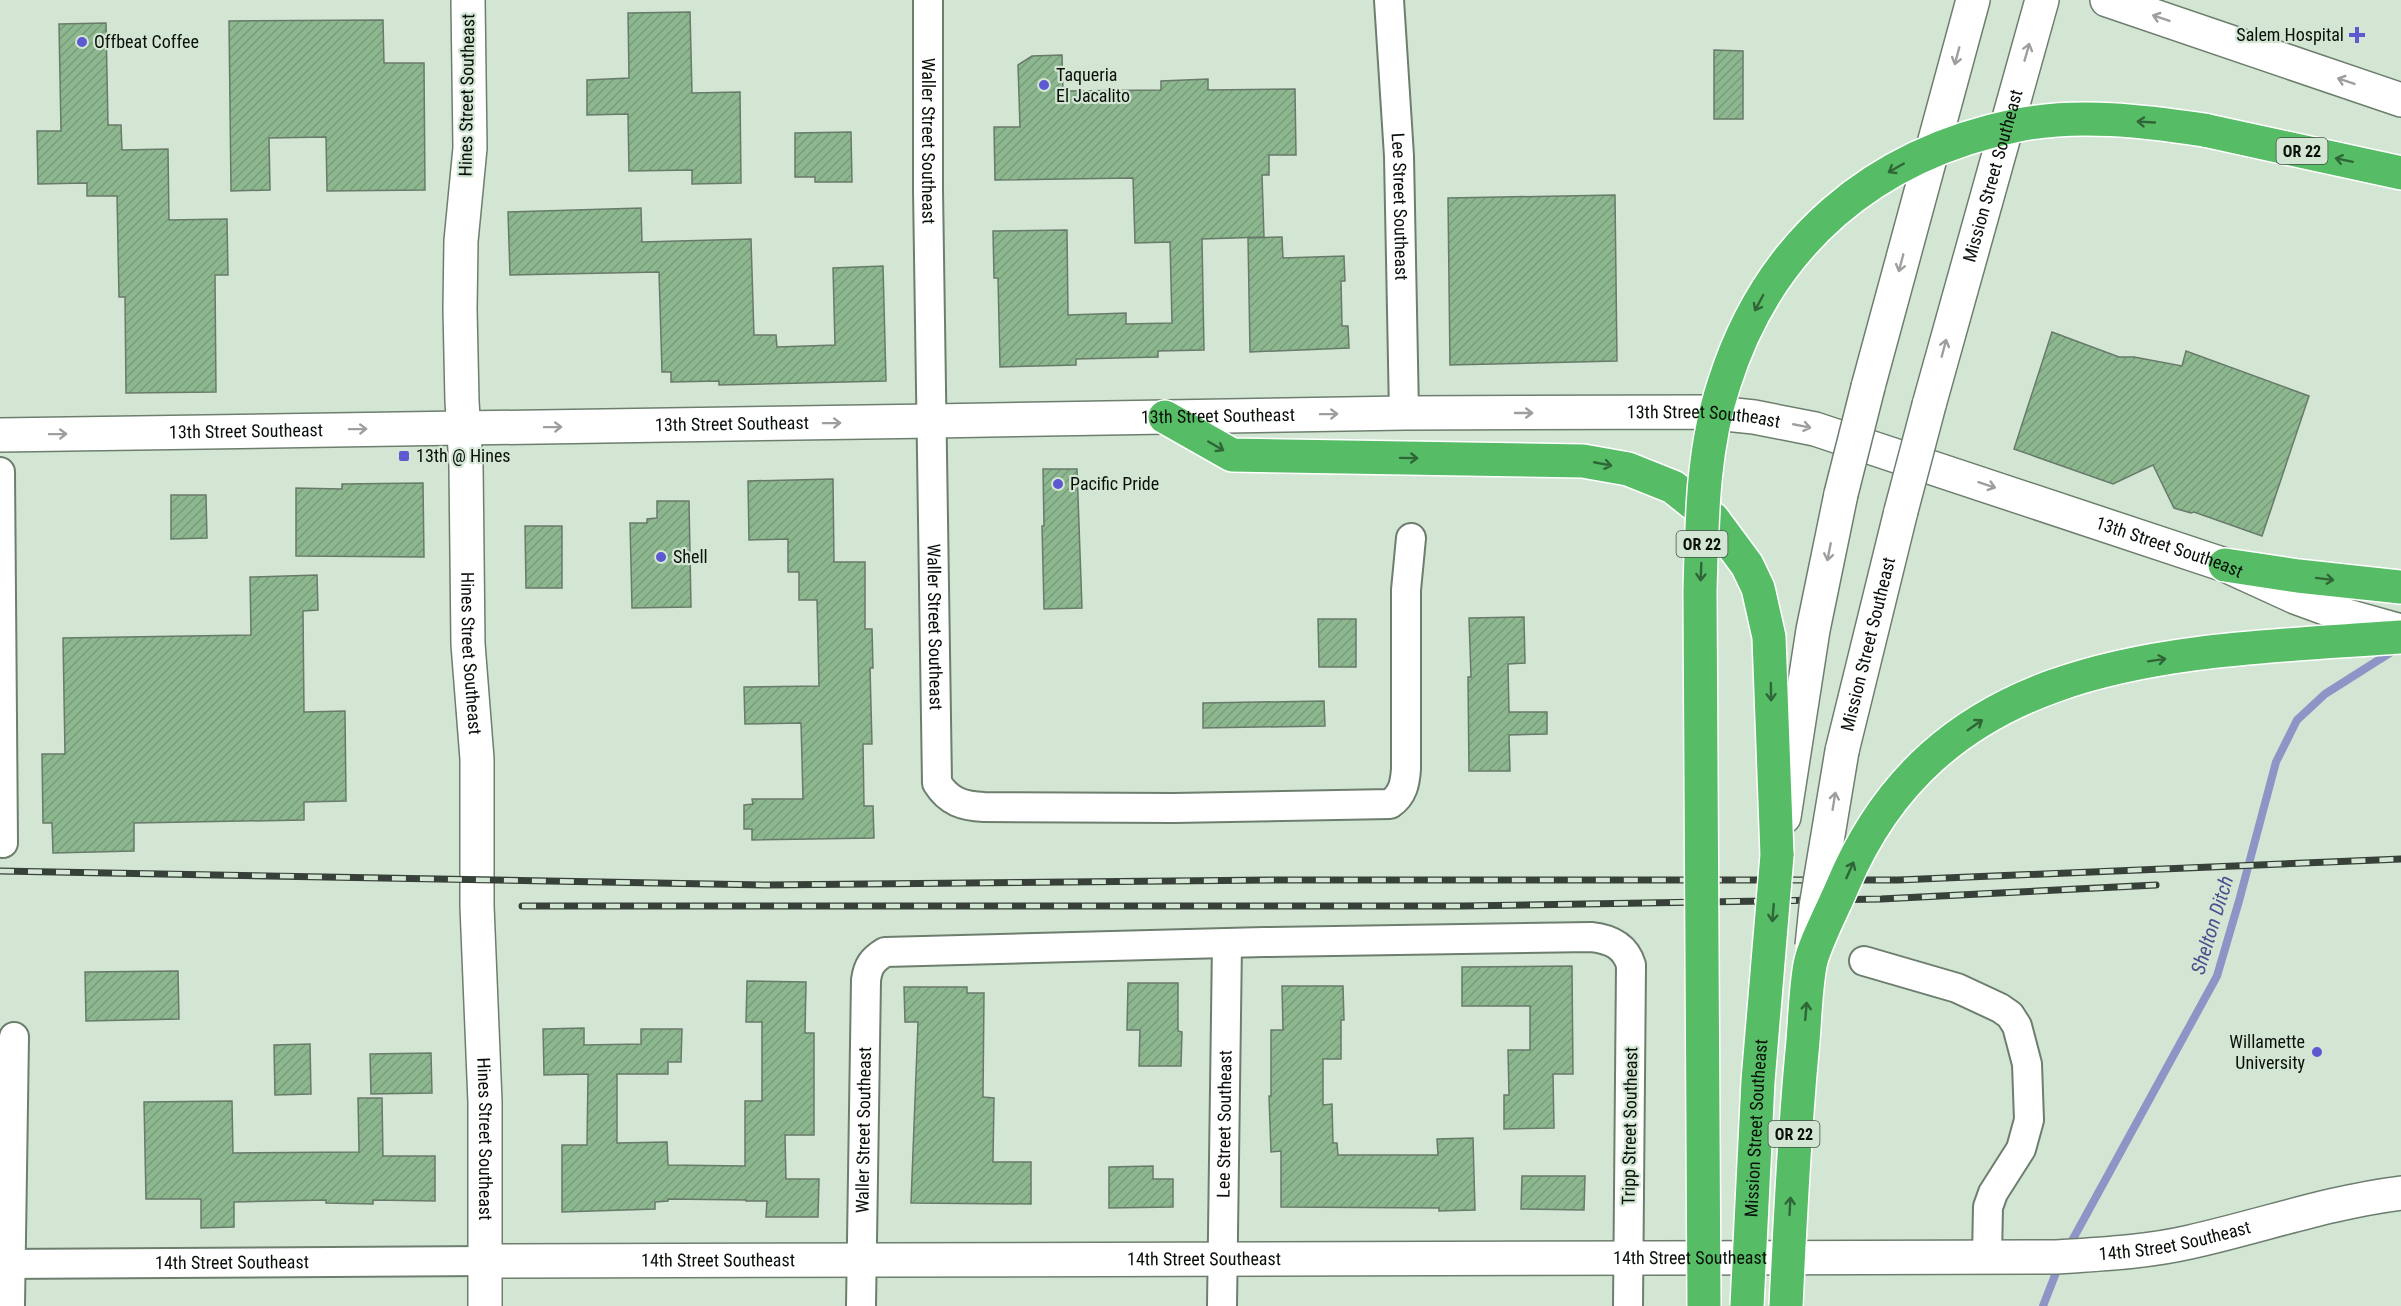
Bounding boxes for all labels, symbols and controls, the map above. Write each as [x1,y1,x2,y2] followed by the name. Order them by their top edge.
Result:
[2152,12,2171,23] one-way arrow
[455,13,478,177] street label: Hines Street Southeast
[2236,24,2344,45] place label: Salem Hospital
[2348,26,2366,44] marker: Salem Hospital
[94,31,199,52] place label: Offbeat Coffee
[75,35,89,49] marker: Offbeat Coffee
[2022,43,2033,62] one-way arrow
[1951,47,1962,66] one-way arrow
[918,58,940,224] street label: Waller Street Southeast
[1056,64,1130,106] place label: Taqueria El Jacalito
[2337,74,2356,85] one-way arrow
[1037,78,1051,92] marker: Taqueria El Jacalito
[1958,87,2027,264] street label: Mission Street Southeast
[2136,117,2156,128] one-way arrow
[1388,132,1412,281] street label: Lee Street Southeast
[2276,138,2328,164] road number: OR 22
[2335,154,2354,165] one-way arrow
[1888,162,1905,174] one-way arrow
[1894,253,1906,272] one-way arrow
[1753,294,1765,311] one-way arrow
[1939,339,1951,358] one-way arrow
[1627,401,1782,432] street label: 13th Street Southeast
[1141,404,1295,427] street label: 13th Street Southeast
[1513,407,1533,419] one-way arrow
[1318,408,1338,420] one-way arrow
[655,412,809,435] street label: 13th Street Southeast
[822,417,842,428] one-way arrow
[169,419,323,442] street label: 13th Street Southeast
[543,421,563,432] one-way arrow
[1791,421,1811,432] one-way arrow
[348,424,368,435] one-way arrow
[48,428,68,439] one-way arrow
[1207,440,1224,452] one-way arrow
[416,445,511,466] place label: 13th @ Hines
[397,449,411,463] marker: 13th @ Hines
[1398,452,1418,464] one-way arrow
[1593,459,1612,470] one-way arrow
[1070,473,1159,494] place label: Pacific Pride
[1051,477,1065,491] marker: Pacific Pride
[1978,480,1997,491] one-way arrow
[2093,512,2246,582] street label: 13th Street Southeast
[1676,531,1728,557] road number: OR 22
[1823,541,1834,561] one-way arrow
[923,544,947,710] street label: Waller Street Southeast
[673,546,708,567] place label: Shell
[654,550,668,564] marker: Shell
[1836,555,1899,733] street label: Mission Street Southeast
[1695,562,1706,582] one-way arrow
[457,572,486,735] street label: Hines Street Southeast
[2314,574,2334,585] one-way arrow
[2147,654,2166,665] one-way arrow
[1766,681,1777,701] one-way arrow
[1966,719,1983,731] one-way arrow
[1828,792,1839,811] one-way arrow
[1844,862,1856,880] one-way arrow
[2186,873,2238,977] water label: Shelton Ditch
[1767,903,1778,923] one-way arrow
[1801,1002,1812,1022] one-way arrow
[2229,1031,2305,1073] place label: Willamette University
[1740,1038,1771,1218] street label: Mission Street Southeast
[2310,1045,2324,1059] marker: Willamette University
[851,1047,875,1213] street label: Waller Street Southeast
[1618,1047,1641,1205] street label: Tripp Street Southeast
[1212,1050,1236,1198] street label: Lee Street Southeast
[473,1057,496,1220] street label: Hines Street Southeast
[1768,1121,1820,1147] road number: OR 22
[1785,1196,1796,1216] one-way arrow
[2098,1216,2253,1264] street label: 14th Street Southeast
[1613,1247,1767,1268] street label: 14th Street Southeast
[1127,1248,1281,1269] street label: 14th Street Southeast
[641,1249,795,1271] street label: 14th Street Southeast
[155,1251,309,1273] street label: 14th Street Southeast

